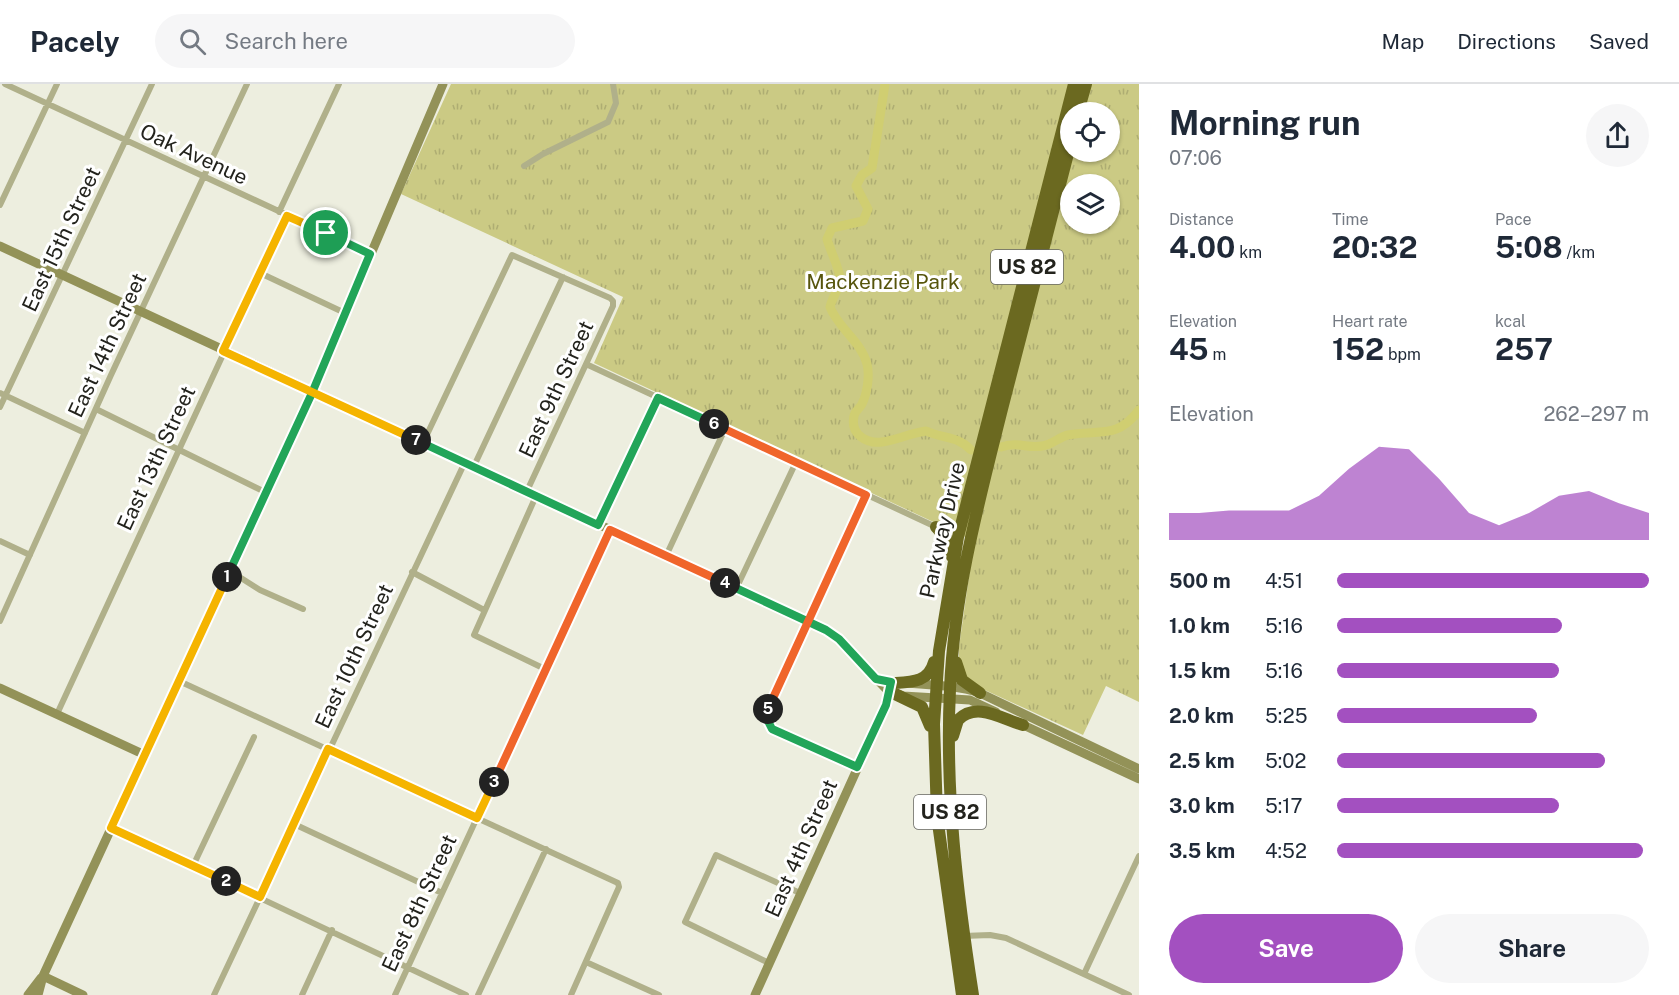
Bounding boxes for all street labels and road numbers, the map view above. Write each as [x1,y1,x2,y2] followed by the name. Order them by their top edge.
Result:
[136,118,252,190] street label: Oak Avenue
[17,163,105,315] street label: East 15th Street
[991,250,1063,284] road number: US 82
[63,269,151,421] street label: East 14th Street
[513,317,599,461] street label: East 9th Street
[112,382,200,534] street label: East 13th Street
[914,459,970,601] street label: Parkway Drive
[310,580,398,732] street label: East 10th Street
[759,775,843,921] street label: East 4th Street
[914,795,986,829] road number: US 82
[376,830,462,976] street label: East 8th Street

